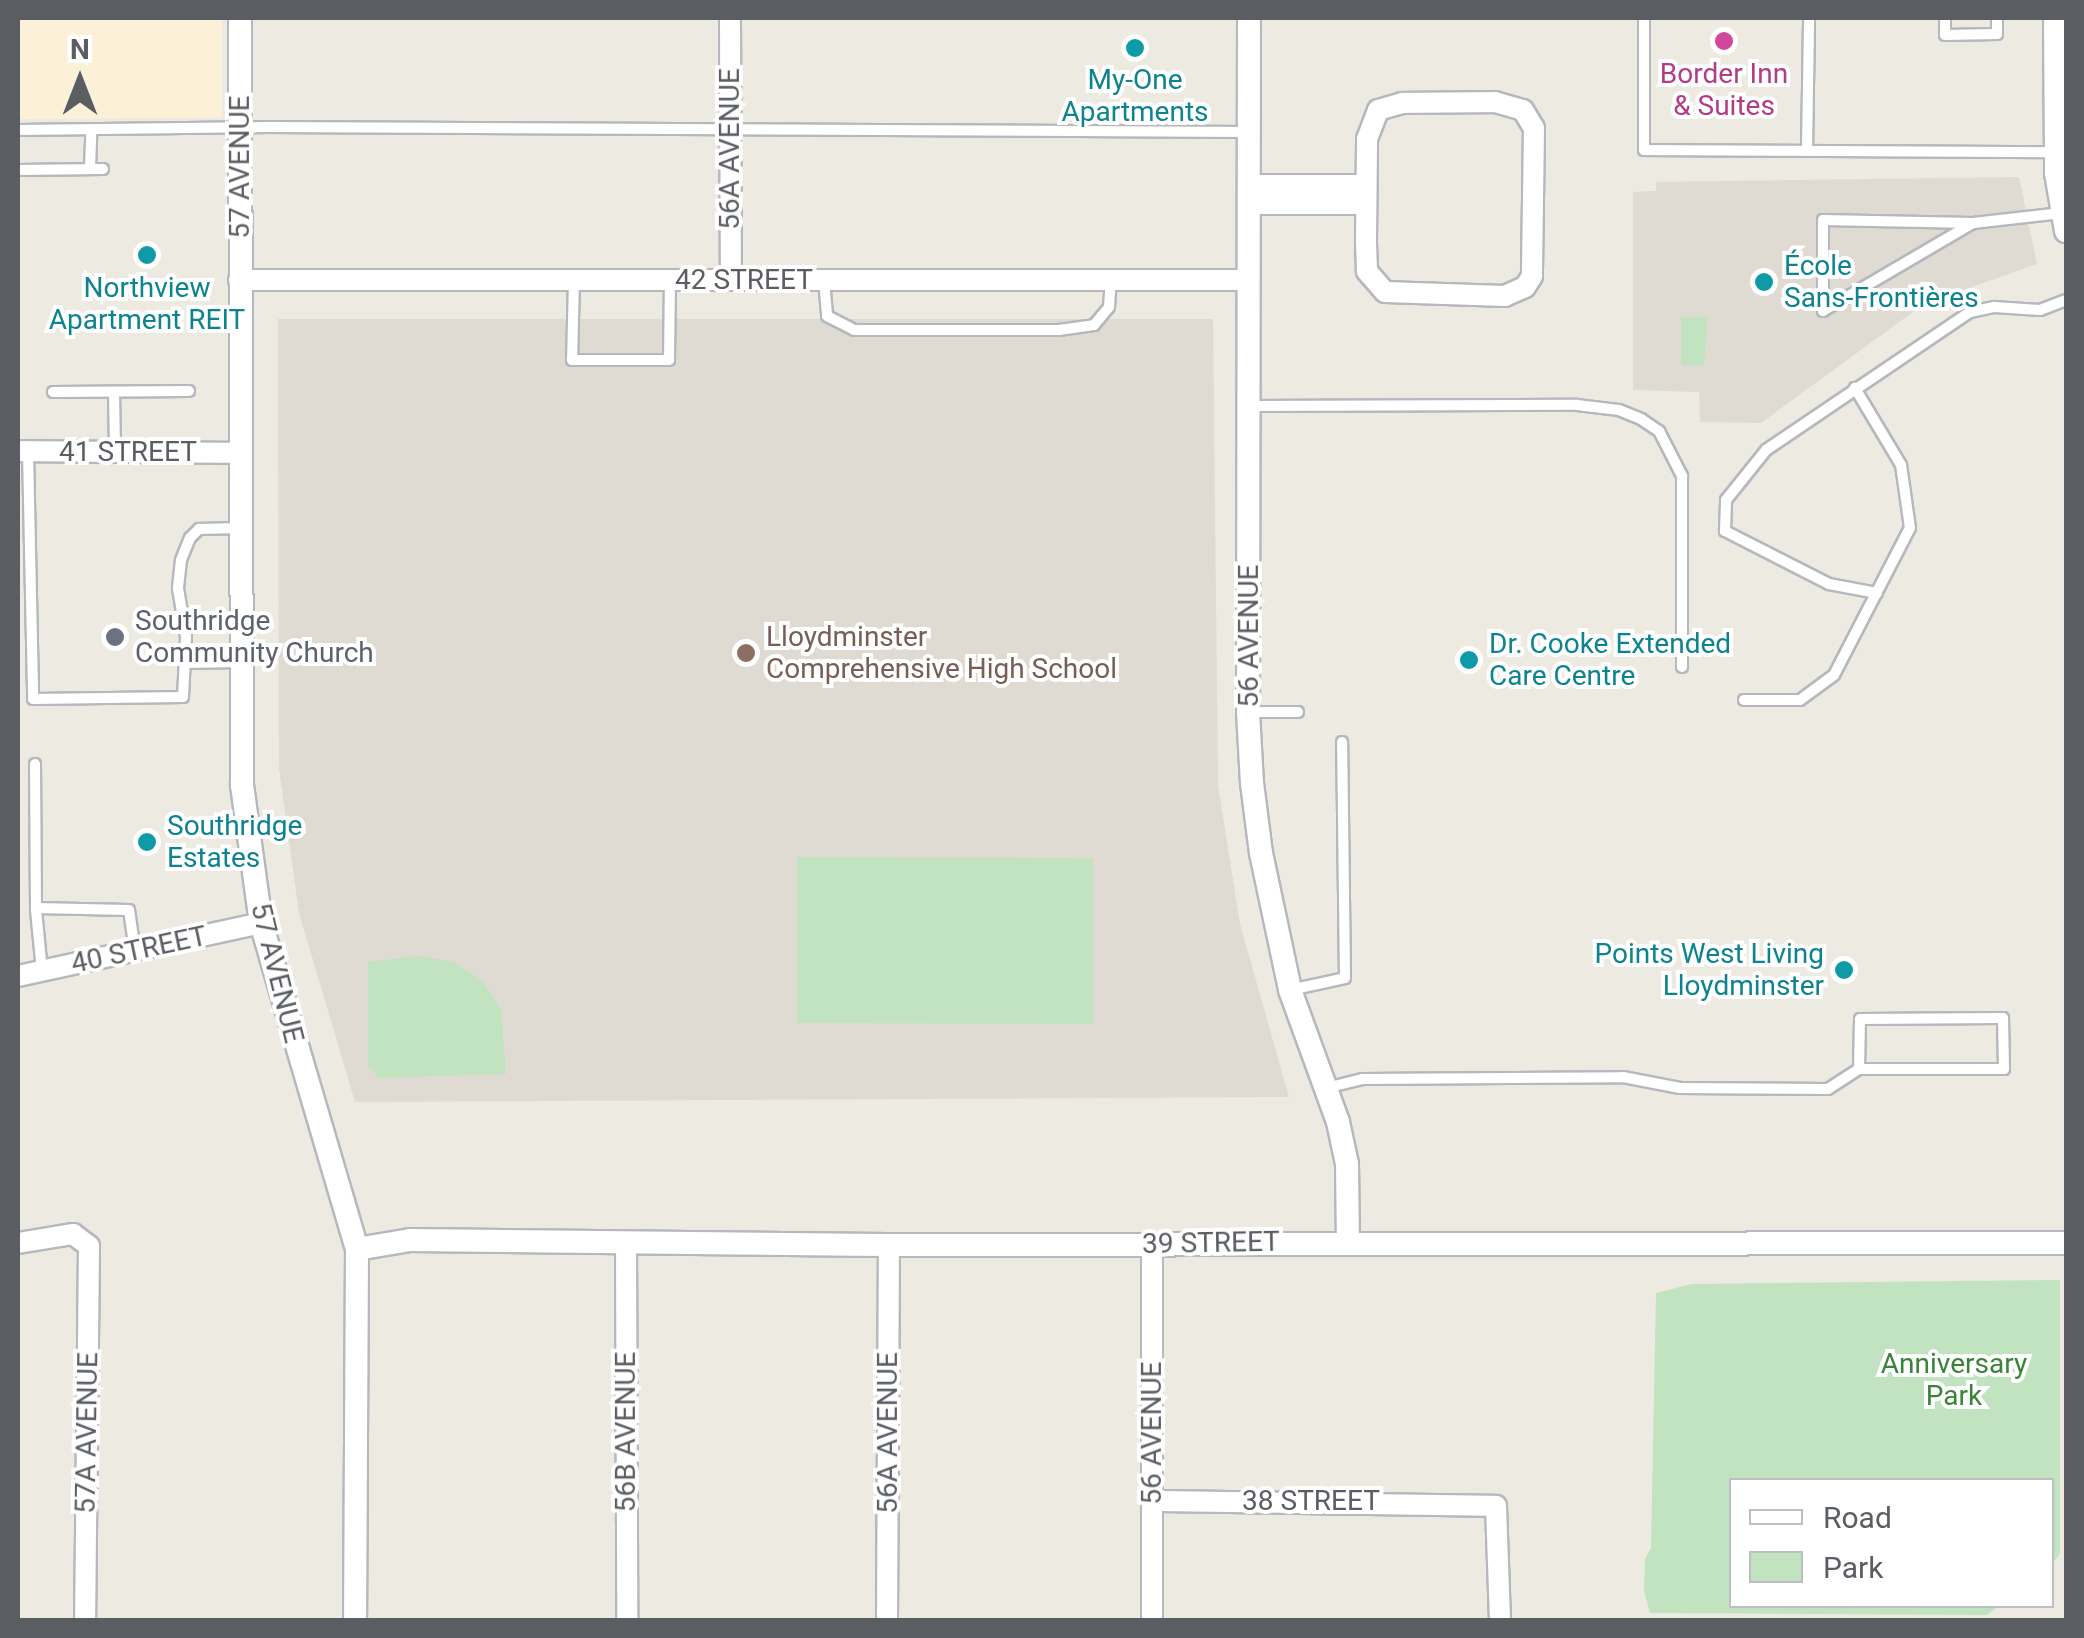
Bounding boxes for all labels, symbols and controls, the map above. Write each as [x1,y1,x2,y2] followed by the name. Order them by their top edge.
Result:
[30,30,130,130] north arrow
[1713,30,1735,52] marker: Border Inn & Suites
[70,33,90,66] text: N
[1124,37,1146,59] marker: My-One Apartments
[1660,57,1788,123] place label: Border Inn & Suites
[1061,63,1209,129] place label: My-One Apartments
[713,68,747,230] street label: 56A AVENUE
[223,95,257,239] street label: 57 AVENUE
[136,244,158,266] marker: Northview Apartment REIT
[1784,249,1979,315] place label: École Sans-Frontières
[675,263,813,297] street label: 42 STREET
[49,271,245,337] place label: Northview Apartment REIT
[1753,271,1775,293] marker: École Sans-Frontières
[59,435,197,469] street label: 41 STREET
[1232,564,1266,708] street label: 56 AVENUE
[135,604,374,670] place label: Southridge Community Church
[766,620,1117,686] place label: Lloydminster Comprehensive High School
[104,626,126,648] marker: Southridge Community Church
[1489,627,1731,693] place label: Dr. Cooke Extended Care Centre
[735,642,757,664] marker: Lloydminster Comprehensive High School
[1458,649,1480,671] marker: Dr. Cooke Extended Care Centre
[167,809,302,875] place label: Southridge Estates
[136,831,158,853] marker: Southridge Estates
[243,899,311,1047] street label: 57 AVENUE
[68,919,210,981] street label: 40 STREET
[1594,937,1824,1003] place label: Points West Living Lloydminster
[1833,959,1855,981] marker: Points West Living Lloydminster
[1142,1225,1280,1261] street label: 39 STREET
[1881,1347,2027,1413] park label: Anniversary Park
[69,1352,105,1514] street label: 57A AVENUE
[609,1352,643,1512] street label: 56B AVENUE
[871,1352,905,1514] street label: 56A AVENUE
[1135,1361,1169,1505] street label: 56 AVENUE
[1729,1478,2054,1608] legend
[1242,1484,1380,1518] street label: 38 STREET
[1823,1500,1892,1535] text: Road
[1823,1550,1883,1585] text: Park

